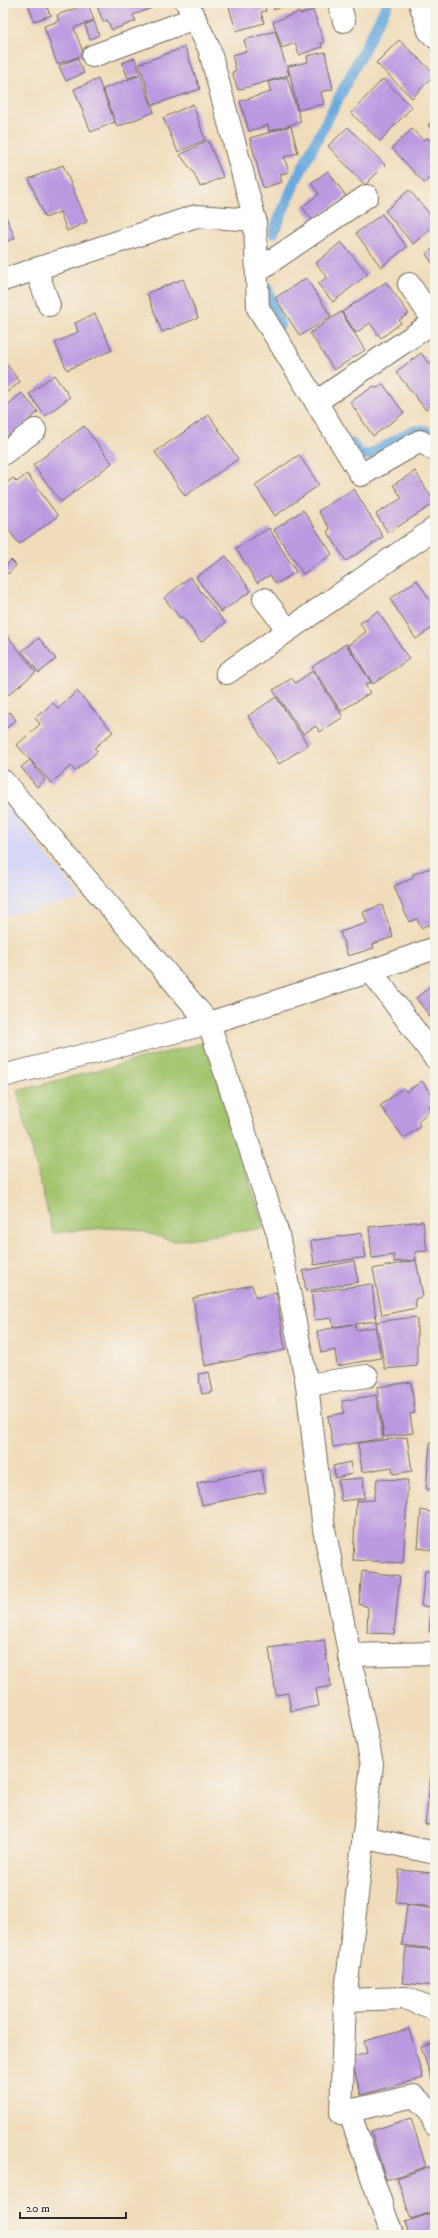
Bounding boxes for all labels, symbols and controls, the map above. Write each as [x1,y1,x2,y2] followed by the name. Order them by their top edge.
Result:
[20,2194,126,2220] scale bar
[26,2201,50,2216] text: 20 m

